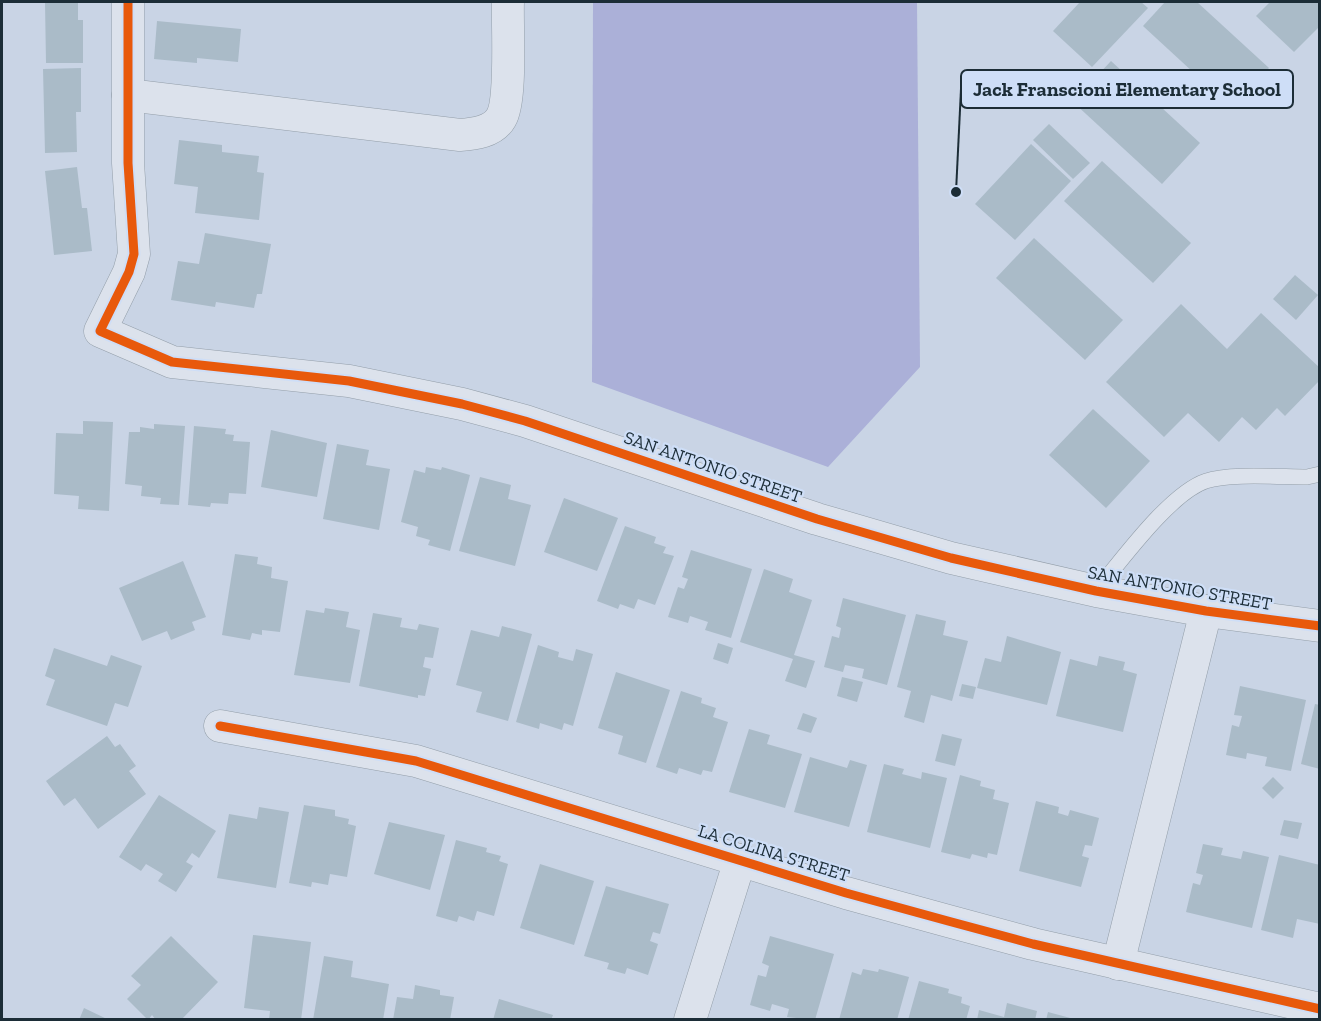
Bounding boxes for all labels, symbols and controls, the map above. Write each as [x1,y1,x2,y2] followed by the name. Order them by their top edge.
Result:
[961,70,1293,108] callout: Jack Franscioni Elementary School
[973,77,1281,101] text: Jack Franscioni Elementary School
[621,426,805,508] street label: SAN ANTONIO STREET
[1086,561,1274,615] street label: SAN ANTONIO STREET
[696,819,852,887] street label: LA COLINA STREET

